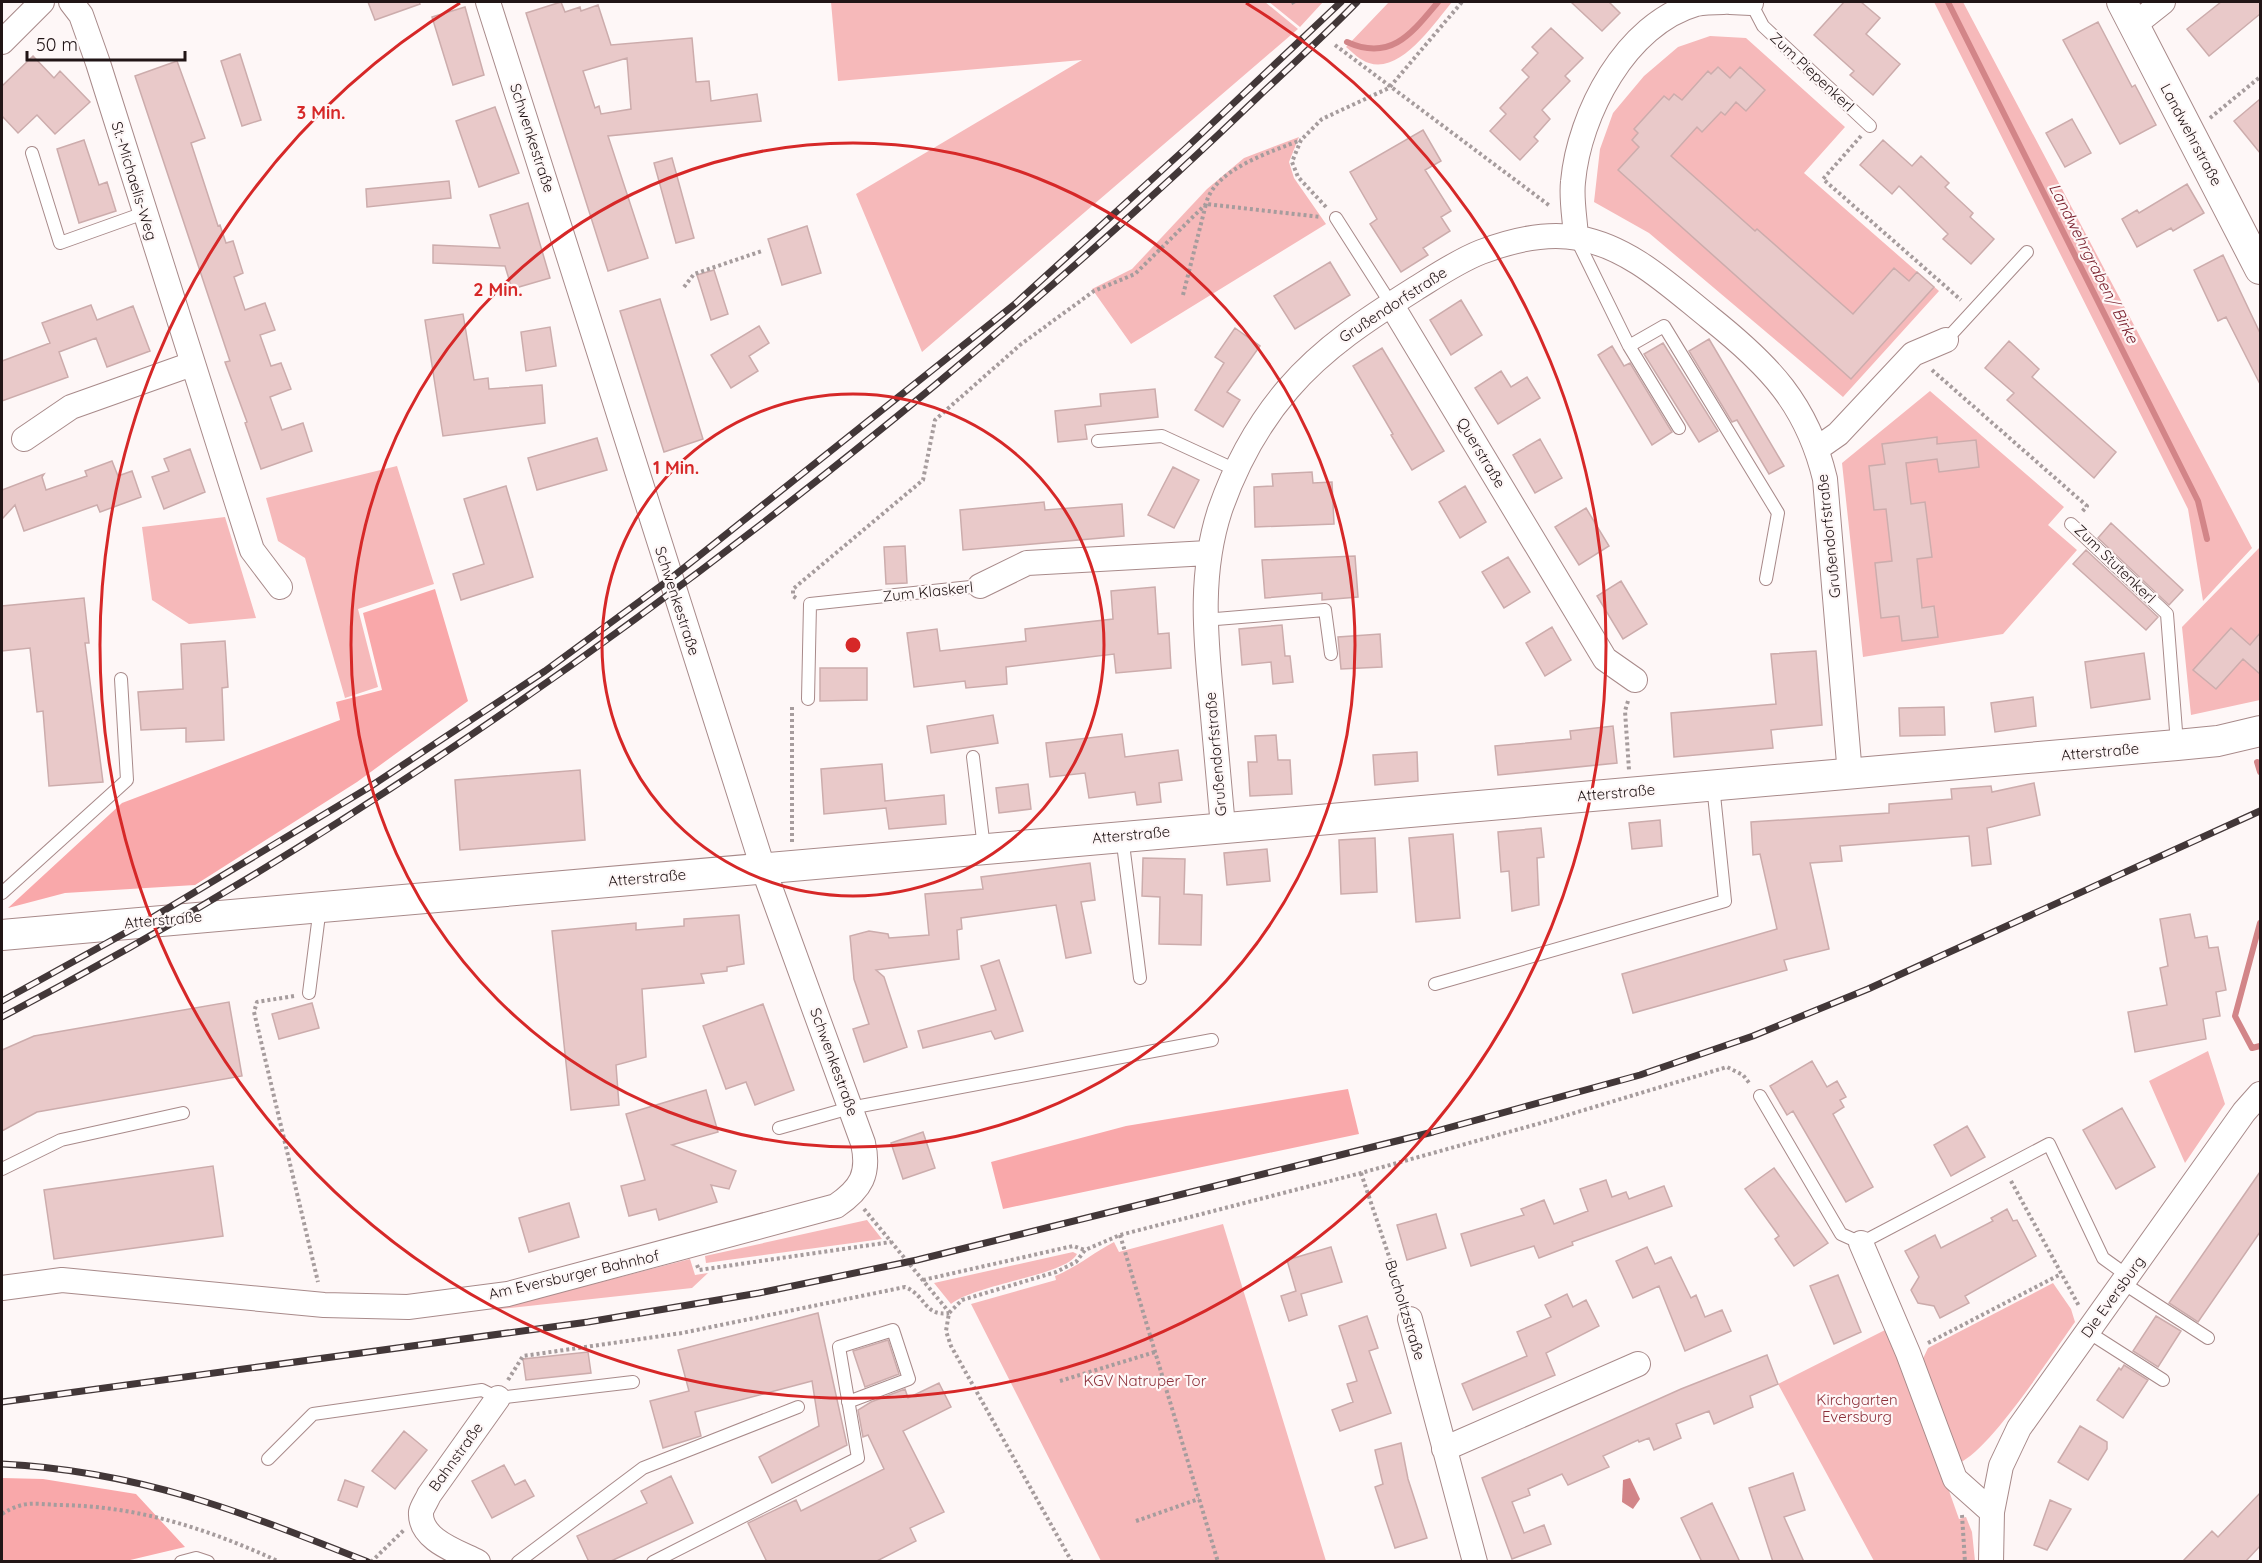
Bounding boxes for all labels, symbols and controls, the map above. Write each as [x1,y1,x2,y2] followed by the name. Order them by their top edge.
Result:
[27,24,184,62] scale bar
[1766,28,1858,115] street label: Zum Piepenkerl
[36,33,78,56] text: 50 m
[2156,80,2226,189] street label: Landwehrstraße
[506,81,559,195] street label: Schwenkestraße
[297,101,345,124] text: 3 Min.
[107,119,162,243] street label: St.-Michaelis-Weg
[2045,180,2143,347] water label: Landwehrgraben/ Birke
[1335,263,1450,346] street label: Grußendorfstraße
[473,278,523,301] text: 2 Min.
[1453,414,1510,491] street label: Querstraße
[653,456,699,479] text: 1 Min.
[1813,473,1844,599] street label: Grußendorfstraße
[2071,520,2160,607] street label: Zum Stutenkerl
[651,544,704,658] street label: Schwenkestraße
[882,577,974,606] street label: Zum Klaskerl
[843,635,863,655] centre of rings
[1201,691,1230,817] street label: Grußendorfstraße
[2060,739,2140,764] street label: Atterstraße
[1576,780,1656,805] street label: Atterstraße
[1091,822,1171,847] street label: Atterstraße
[607,865,687,890] street label: Atterstraße
[123,907,203,932] street label: Atterstraße
[806,1005,863,1118] street label: Schwenkestraße
[487,1245,662,1303] street label: Am Eversburger Bahnhof
[2077,1252,2149,1341] street label: Die Eversburg
[1381,1257,1430,1362] street label: Bucholtzstraße
[1084,1371,1207,1390] park label: KGV Natruper Tor
[1816,1390,1898,1426] park label: Kirchgarten Eversburg
[424,1419,487,1495] street label: Bahnstraße

